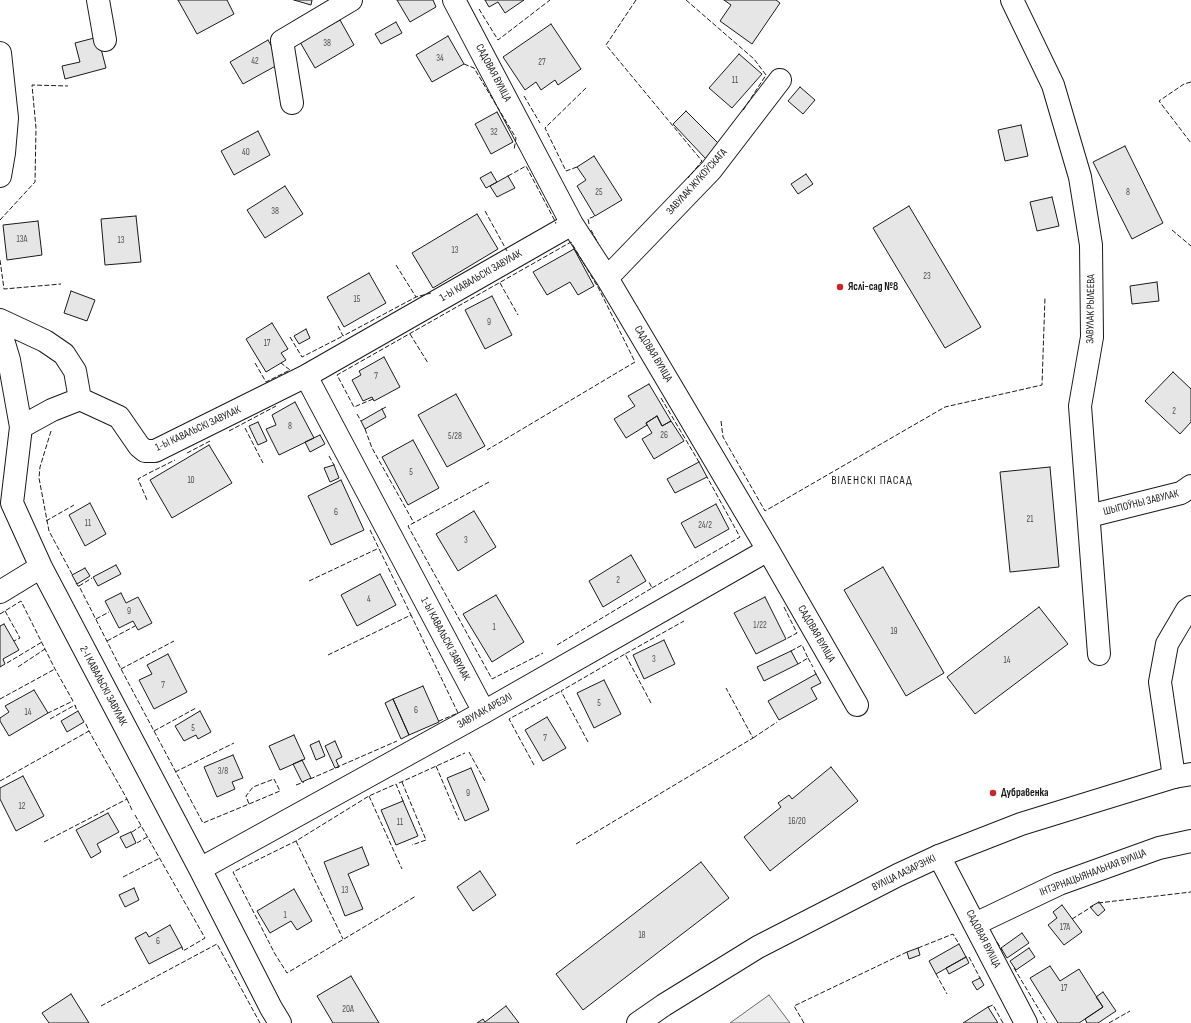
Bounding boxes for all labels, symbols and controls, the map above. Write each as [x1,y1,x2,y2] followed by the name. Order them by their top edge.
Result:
[323,39,331,49] house number: 38
[472,42,514,104] street label: САДОВАЯ ВУЛІЦА
[436,54,444,64] house number: 34
[251,57,259,67] house number: 42
[538,58,546,68] house number: 27
[732,76,738,86] house number: 11
[490,128,498,138] house number: 32
[664,146,730,218] street label: ЗАВУЛАК ЖУКОЎСКАГА
[242,148,250,158] house number: 40
[595,188,603,198] house number: 25
[1126,188,1130,198] house number: 8
[271,207,279,217] house number: 38
[17,235,27,245] house number: 13А
[118,236,124,246] house number: 13
[452,246,458,256] house number: 13
[438,247,524,305] street label: 1-Ы КАВАЛЬСКІ ЗАВУЛАК
[923,272,931,282] house number: 23
[1084,274,1098,344] street label: ЗАВУЛАК РЫЛЕЕВА
[848,280,898,294] place label: Яслі-сад №8
[835,282,845,292] marker: Яслі-сад №8
[354,295,360,305] house number: 15
[487,318,491,328] house number: 9
[631,323,675,385] street label: САДОВАЯ ВУЛІЦА
[264,339,270,349] house number: 17
[374,372,378,382] house number: 7
[153,403,243,455] street label: 1-Ы КАВАЛЬСКІ ЗАВУЛАК
[1172,407,1176,417] house number: 2
[288,422,292,432] house number: 8
[660,431,668,441] house number: 26
[448,432,462,442] house number: 5/28
[409,468,413,478] house number: 5
[831,474,913,488] district label: ВІЛЕНСКІ ПАСАД
[187,476,195,486] house number: 10
[1102,487,1180,519] street label: ШЫПОЎНЫ ЗАВУЛАК
[334,508,338,518] house number: 6
[1027,515,1033,525] house number: 21
[85,519,91,529] house number: 11
[698,521,712,531] house number: 24/2
[464,536,468,546] house number: 3
[616,576,620,586] house number: 2
[367,595,371,605] house number: 4
[417,595,473,683] street label: 1-Ы КАВАЛЬСКІ ЗАВУЛАК
[794,603,838,665] street label: САДОВАЯ ВУЛІЦА
[127,607,131,617] house number: 9
[753,621,767,631] house number: 1/22
[492,623,496,633] house number: 1
[890,627,898,637] house number: 19
[76,644,130,728] street label: 2-І КАВАЛЬСКІ ЗАВУЛАК
[652,655,656,665] house number: 3
[1004,656,1010,666] house number: 14
[161,681,165,691] house number: 7
[455,690,515,732] street label: ЗАВУЛАК АРБЭЛІ
[597,699,601,709] house number: 5
[414,706,418,716] house number: 6
[25,708,31,718] house number: 14
[191,724,195,734] house number: 5
[543,734,547,744] house number: 7
[218,767,228,777] house number: 3/8
[1001,786,1049,800] place label: Дубравенка
[988,788,998,798] marker: Дубравенка
[466,789,470,799] house number: 9
[19,802,25,812] house number: 12
[788,817,806,827] house number: 16/20
[397,818,403,828] house number: 11
[1038,847,1148,899] street label: ІНТЭРНАЦЫЯНАЛЬНАЯ ВУЛІЦА
[870,852,938,894] street label: ВУЛІЦА ЛАЗАРЭНКІ
[342,886,348,896] house number: 13
[963,908,1003,970] street label: САДОВАЯ ВУЛІЦА
[283,911,287,921] house number: 1
[1060,923,1070,933] house number: 17А
[638,931,646,941] house number: 18
[156,937,160,947] house number: 6
[1061,984,1067,994] house number: 17
[342,1005,354,1015] house number: 20А

